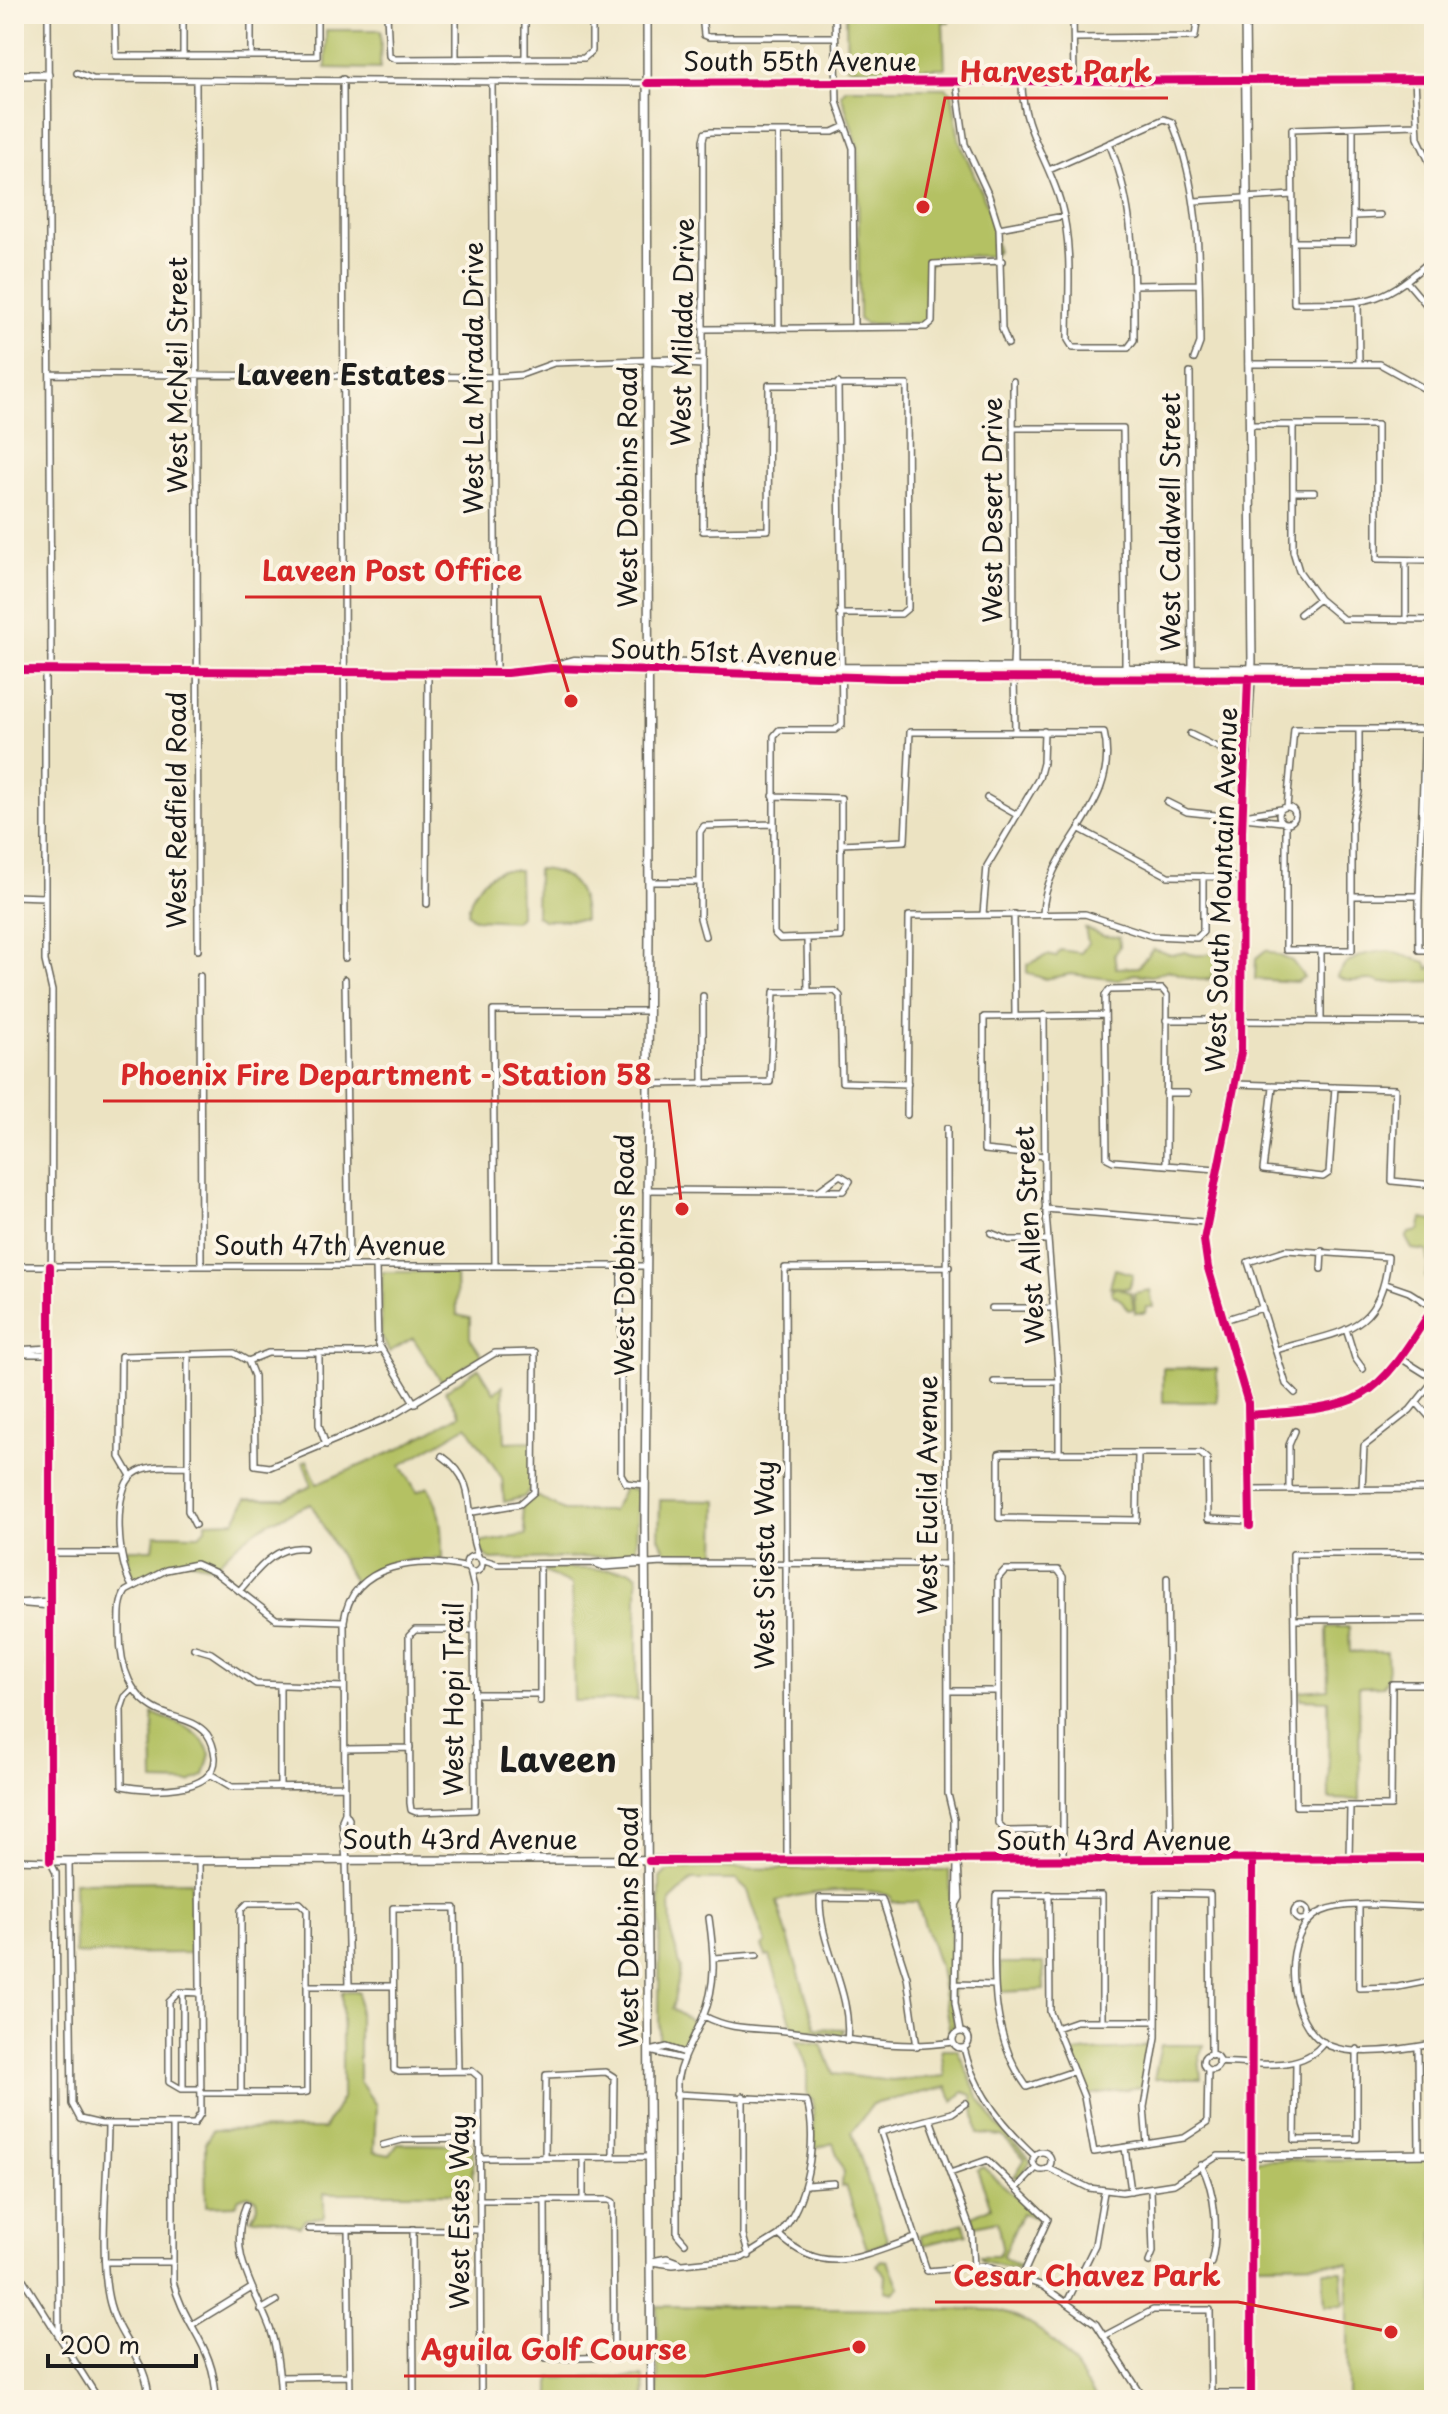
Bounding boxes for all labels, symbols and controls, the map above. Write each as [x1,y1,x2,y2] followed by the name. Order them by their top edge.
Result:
[683,41,917,80] street label: South 55th Avenue
[945,46,1168,98] callout: Harvest Park
[960,49,1152,92] text: Harvest Park
[660,217,703,447] street label: West Milada Drive
[453,242,492,514] street label: West La Mirada Drive
[157,257,196,493] street label: West McNeil Street
[237,352,445,395] district label: Laveen Estates
[607,366,646,608] street label: West Dobbins Road
[1150,392,1189,652] street label: West Caldwell Street
[972,397,1011,623] street label: West Desert Drive
[245,545,540,597] callout: Laveen Post Office
[262,548,522,591] text: Laveen Post Office
[610,628,838,675] street label: South 51st Avenue
[156,691,195,929] street label: West Redfield Road
[1195,706,1246,1073] street label: West South Mountain Avenue
[103,1049,669,1101] callout: Phoenix Fire Department - Station 58
[120,1052,652,1095] text: Phoenix Fire Department - Station 58
[1003,1125,1054,1345] street label: West Allen Street
[604,1134,643,1376] street label: West Dobbins Road
[214,1225,446,1264] street label: South 47th Avenue
[907,1375,946,1615] street label: West Euclid Avenue
[744,1460,783,1670] street label: West Siesta Way
[433,1602,472,1796] street label: West Hopi Trail
[499,1732,617,1784] district label: Laveen
[608,1806,647,2048] street label: West Dobbins Road
[342,1819,578,1858] street label: South 43rd Avenue
[996,1820,1232,1859] street label: South 43rd Avenue
[439,2114,478,2310] street label: West Estes Way
[935,2250,1238,2302] callout: Cesar Chavez Park
[953,2253,1221,2296] text: Cesar Chavez Park
[48,2318,196,2368] scale bar
[404,2324,705,2376] callout: Aguila Golf Course
[60,2326,140,2362] text: 200 m
[420,2327,687,2370] text: Aguila Golf Course

